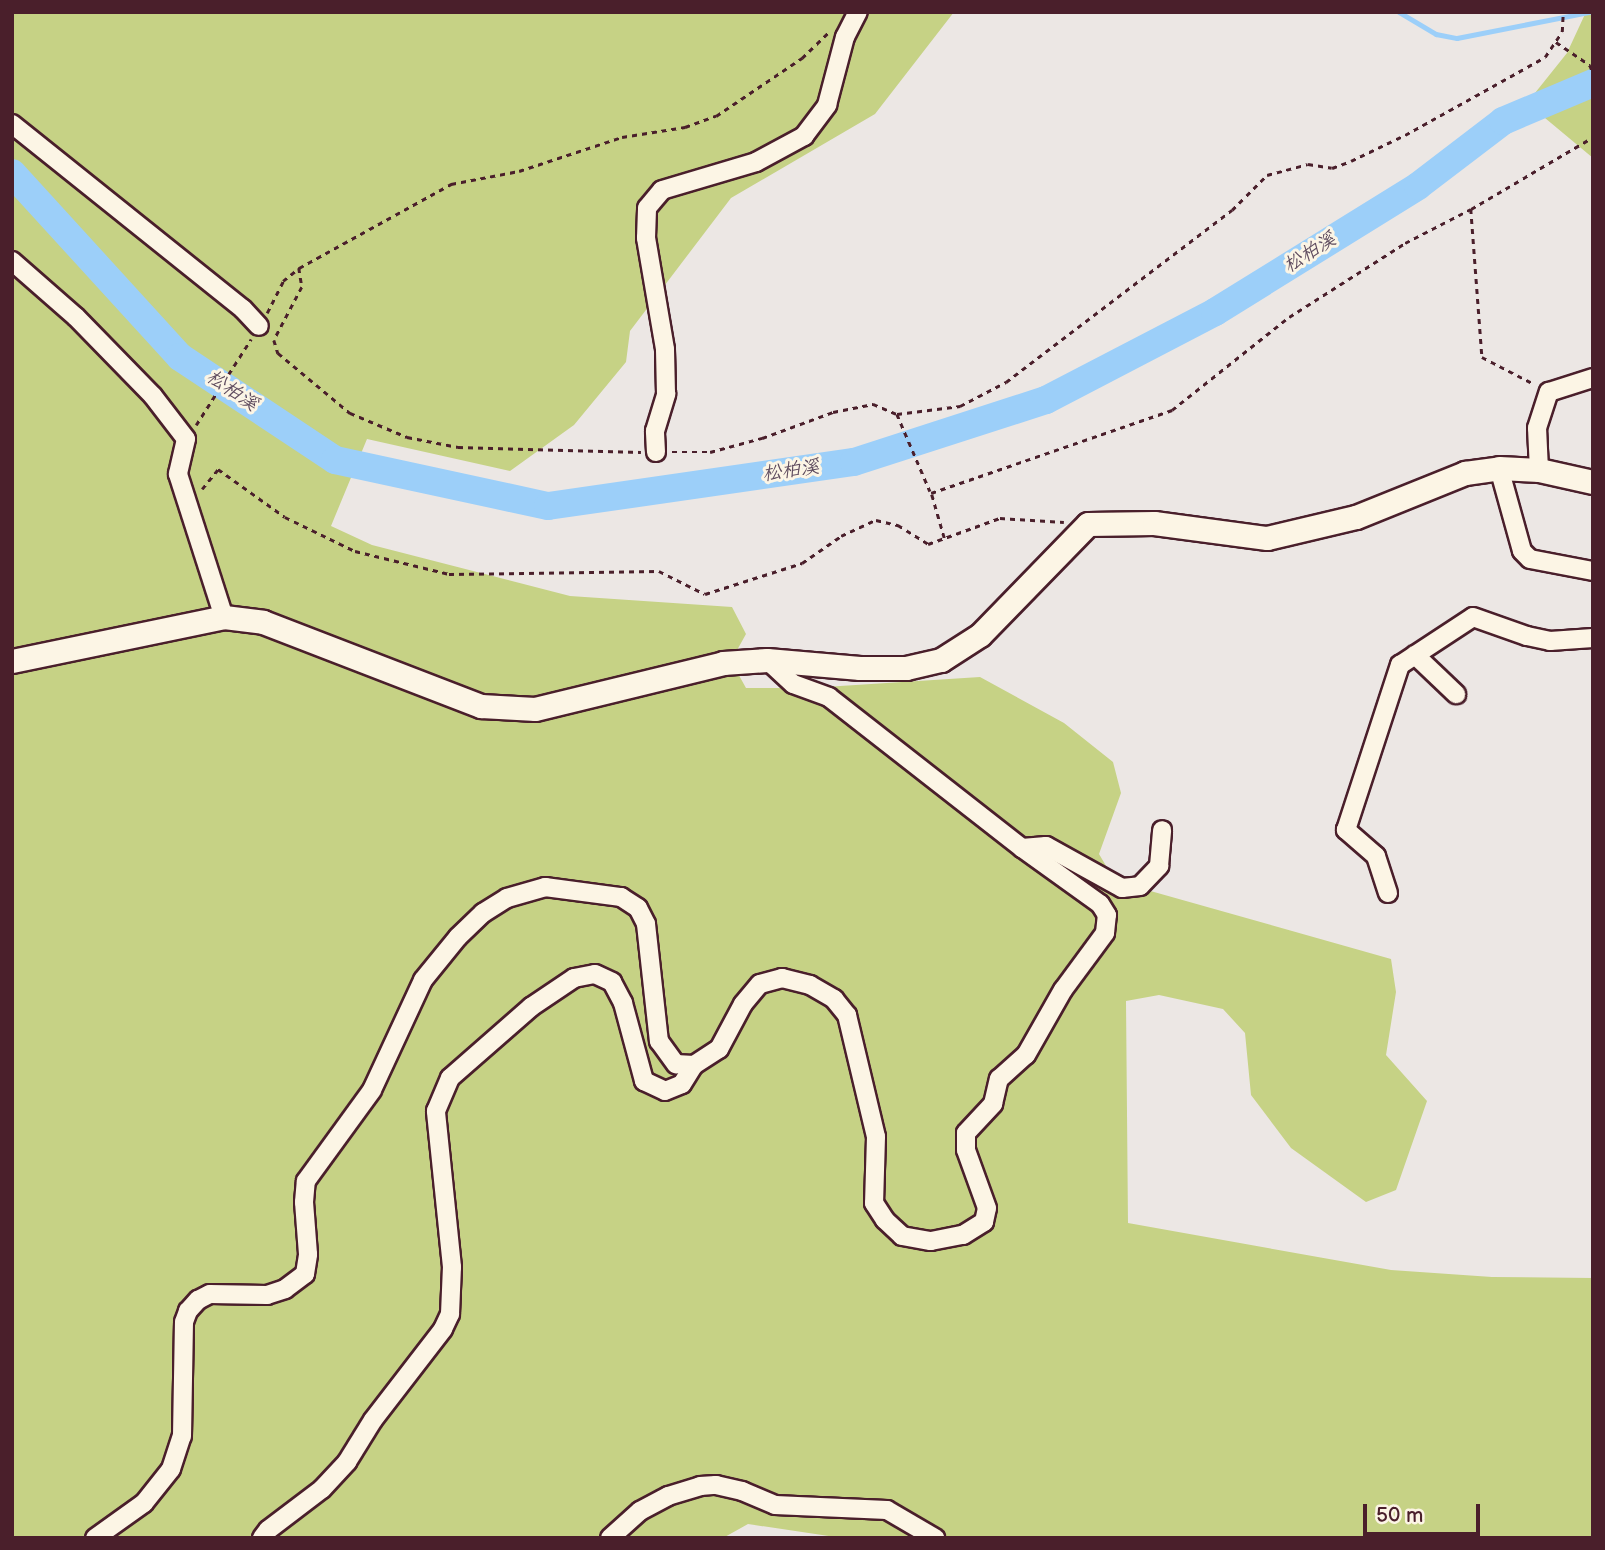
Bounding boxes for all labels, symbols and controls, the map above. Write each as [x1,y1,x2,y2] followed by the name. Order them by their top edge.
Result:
[1280,228,1340,278] water label: 松柏溪
[202,366,262,416] water label: 松柏溪
[761,456,821,486] water label: 松柏溪
[1367,1490,1484,1534] scale bar
[1376,1503,1423,1528] text: 50 m

